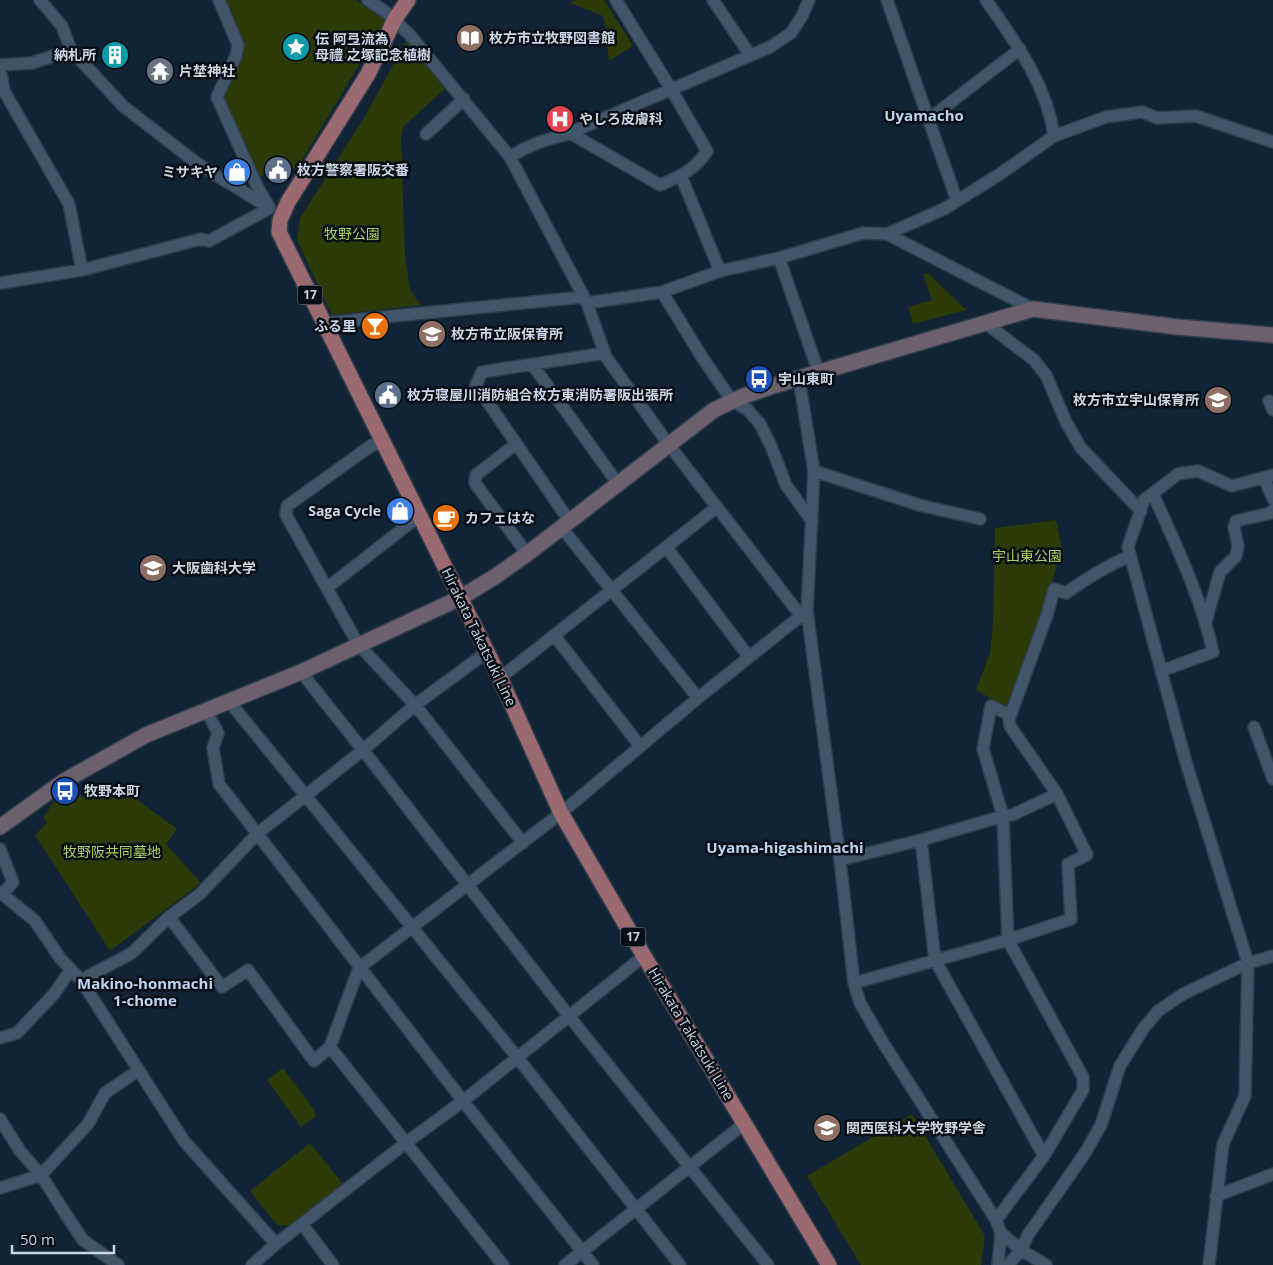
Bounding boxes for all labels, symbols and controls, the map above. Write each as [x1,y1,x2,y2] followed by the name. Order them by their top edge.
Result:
[455,23,485,53] library icon: 枚方市立牧野図書館
[489,28,615,47] place label: 枚方市立牧野図書館
[315,29,431,64] place label: 伝 阿弖流為 母禮 之塚記念植樹
[281,32,311,62] place icon: 伝 阿弖流為 母禮 之塚記念植樹
[100,40,130,70] building icon: 納札所
[54,45,96,64] place label: 納札所
[145,56,175,86] temple icon: 片埜神社
[179,61,235,80] place label: 片埜神社
[545,104,575,134] hospital icon: やしろ皮膚科
[884,105,964,125] district label: Uyamacho
[579,109,663,128] place label: やしろ皮膚科
[263,155,293,185] public building icon: 枚方警察署阪交番
[222,157,252,187] shop icon: ミサキヤ
[297,160,409,179] place label: 枚方警察署阪交番
[162,162,218,181] place label: ミサキヤ
[324,224,380,243] park label: 牧野公園
[298,286,322,304] road number: 17
[360,311,390,341] bar icon: ふる里
[314,316,356,335] place label: ふる里
[417,319,447,349] school or university icon: 枚方市立阪保育所
[451,324,563,343] place label: 枚方市立阪保育所
[744,364,774,394] bus stop icon: 宇山東町
[778,369,834,388] place label: 宇山東町
[373,380,403,410] public building icon: 枚方寝屋川消防組合枚方東消防署阪出張所
[407,385,673,404] place label: 枚方寝屋川消防組合枚方東消防署阪出張所
[1203,385,1233,415] school or university icon: 枚方市立宇山保育所
[1073,390,1199,409] place label: 枚方市立宇山保育所
[385,496,415,526] shop icon: Saga Cycle
[308,501,381,520] place label: Saga Cycle
[431,503,461,533] cafe icon: カフェはな
[465,508,535,527] place label: カフェはな
[992,546,1062,565] park label: 宇山東公園
[138,553,168,583] school or university icon: 大阪歯科大学
[172,558,256,577] place label: 大阪歯科大学
[438,564,521,709] street label: Hirakata Takatsuki Line
[50,776,80,806] bus stop icon: 牧野本町
[84,781,140,800] place label: 牧野本町
[706,837,864,857] district label: Uyama-higashimachi
[63,842,161,861] park label: 牧野阪共同墓地
[620,928,646,946] road number: 17
[644,964,739,1104] street label: Hirakata Takatsuki Line
[77,973,213,1010] district label: Makino-honmachi 1-chome
[812,1113,842,1143] school or university icon: 関西医科大学牧野学舎
[846,1118,986,1137] place label: 関西医科大学牧野学舎
[12,1222,115,1254] scale bar
[20,1229,55,1249] text: 50 m

